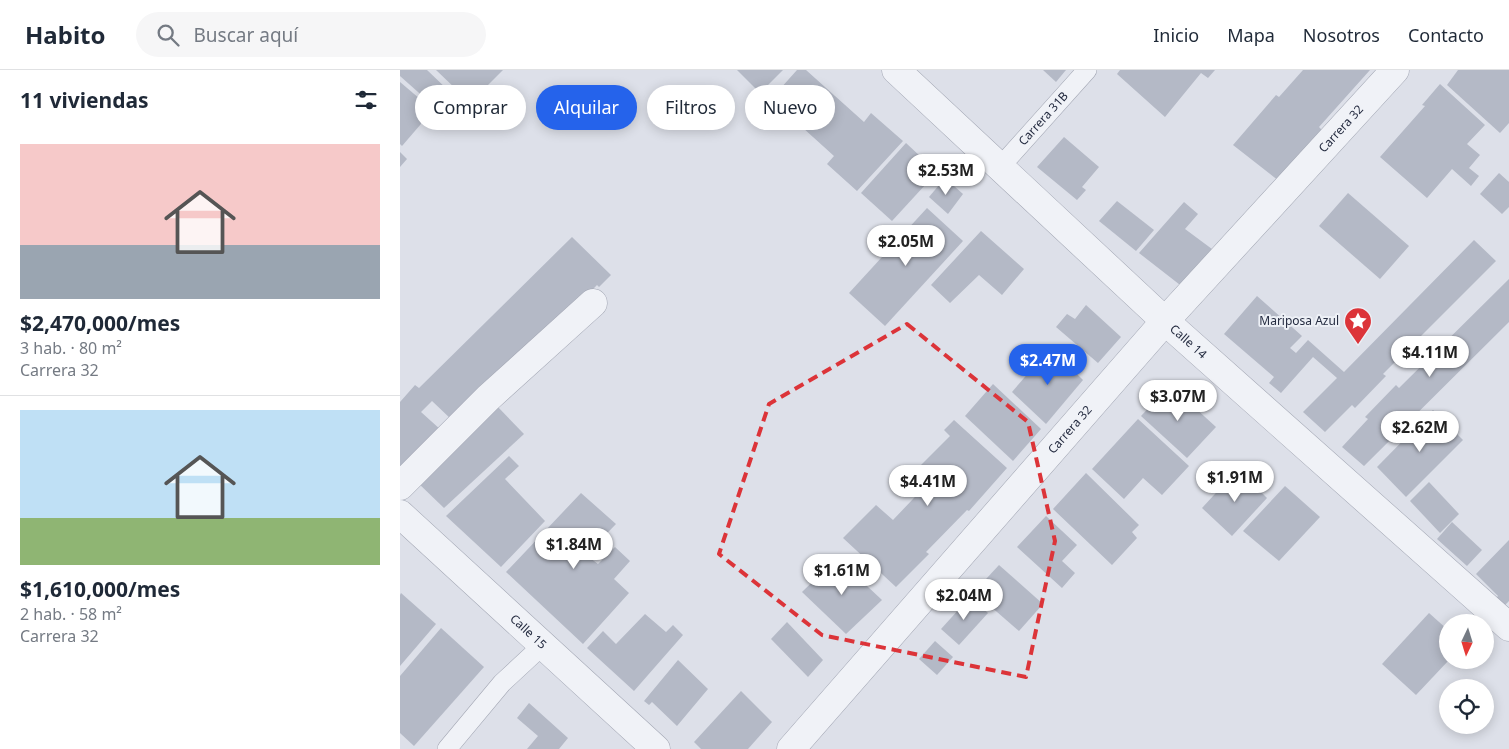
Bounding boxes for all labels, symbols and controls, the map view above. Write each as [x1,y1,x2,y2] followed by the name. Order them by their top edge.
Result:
[136,12,486,57] search box
[25,18,106,51] text: Habito
[154,21,182,49] icon: search
[194,22,298,48] text: Buscar aquí
[1153,23,1199,47] text: Inicio
[1227,23,1275,47] text: Mapa
[1303,23,1380,47] text: Nosotros
[1408,23,1484,47] text: Contacto
[415,85,526,130] chip: Comprar
[536,85,637,130] chip: Alquilar
[647,85,735,130] chip: Filtros
[745,85,835,130] chip: Nuevo
[20,86,149,114] text: 11 viviendas
[352,86,380,114] icon: filters
[1014,88,1072,149] street label: Carrera 31B
[1314,101,1367,156] street label: Carrera 32
[905,154,987,196] pin: $2.53M
[918,159,974,181] text: $2.53M
[155,177,245,267] icon: home
[865,224,947,267] pin: $2.05M
[878,230,934,252] text: $2.05M
[1343,306,1373,345] place icon: Mariposa Azul
[20,309,180,337] text: $2,470,000/mes
[1259,312,1339,329] place label: Mariposa Azul
[1166,320,1211,362] street label: Calle 14
[1389,336,1471,378] pin: $4.11M
[20,337,122,359] text: 3 hab. · 80 m²
[1402,341,1458,363] text: $4.11M
[1007,344,1089,386] pin: $2.47M
[1020,349,1076,371] text: $2.47M
[20,359,99,381] text: Carrera 32
[1137,380,1219,422] pin: $3.07M
[1150,385,1206,407] text: $3.07M
[1044,401,1096,457] street label: Carrera 32
[1379,410,1461,453] pin: $2.62M
[1392,416,1448,438] text: $2.62M
[155,442,245,532] icon: home
[1194,460,1276,503] pin: $1.91M
[887,464,969,507] pin: $4.41M
[1207,466,1263,488] text: $1.91M
[900,470,956,492] text: $4.41M
[533,528,615,570] pin: $1.84M
[546,533,602,555] text: $1.84M
[801,554,883,596] pin: $1.61M
[814,559,870,581] text: $1.61M
[20,575,180,603] text: $1,610,000/mes
[923,578,1005,621] pin: $2.04M
[936,584,992,606] text: $2.04M
[20,603,122,625] text: 2 hab. · 58 m²
[506,610,551,653] street label: Calle 15
[1439,614,1494,669] north arrow
[1439,614,1494,734] map controls
[20,625,99,647] text: Carrera 32
[1439,679,1494,734] button: locate

